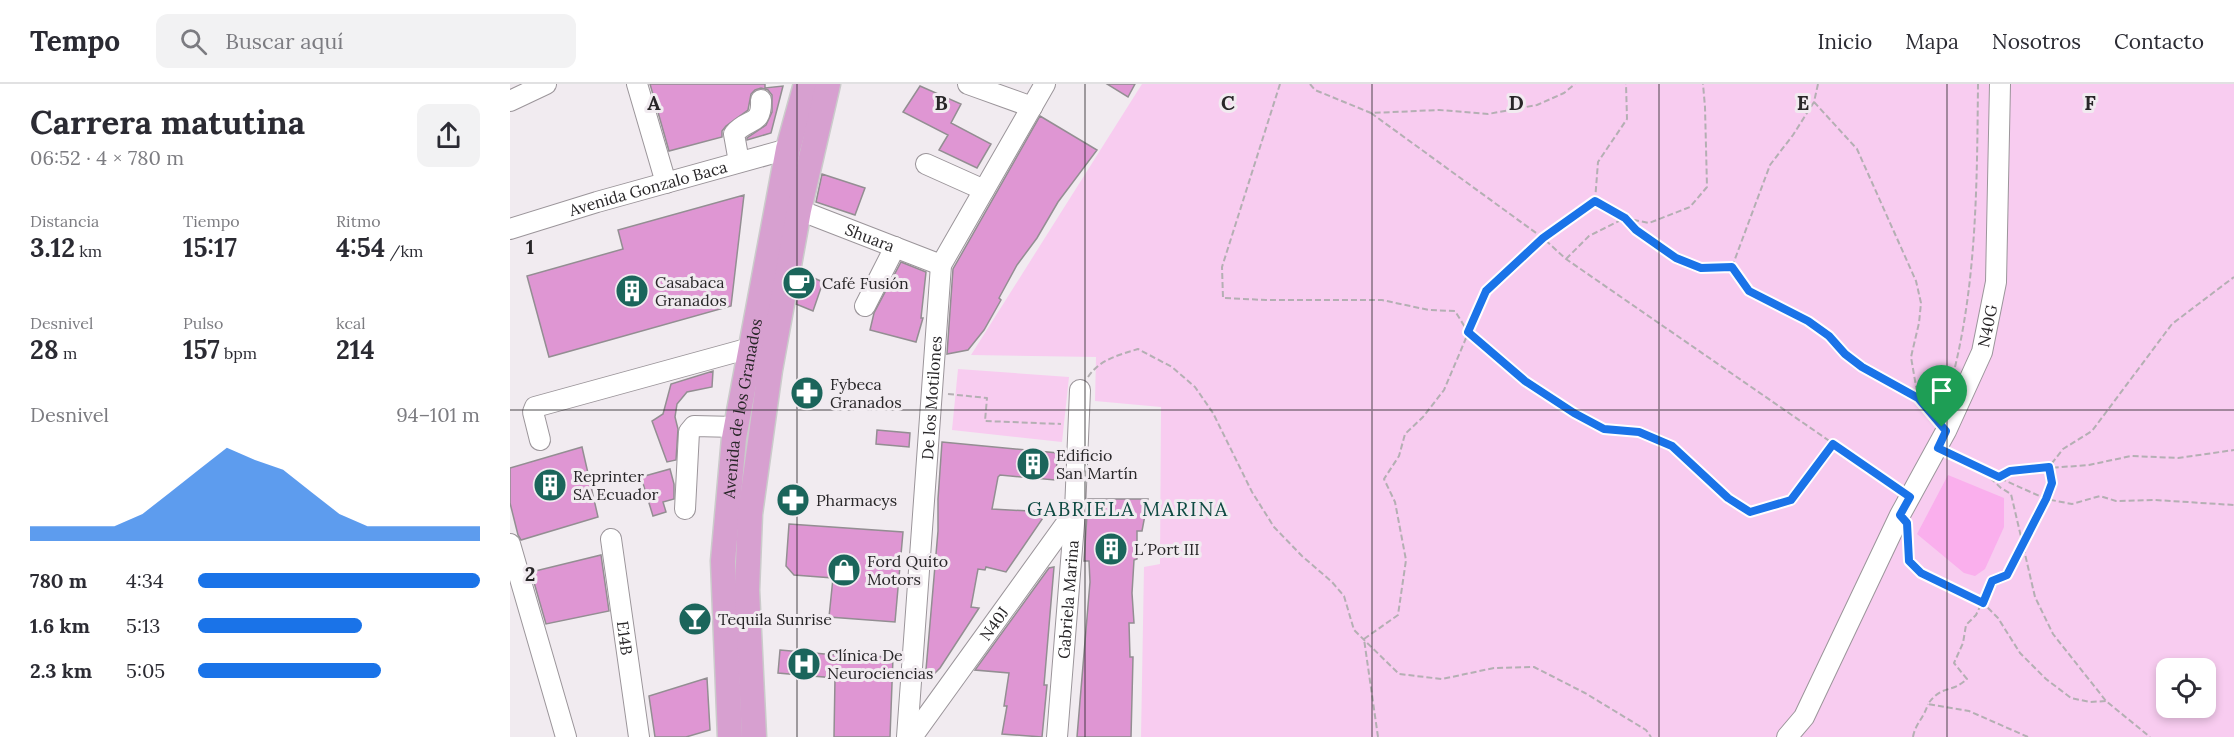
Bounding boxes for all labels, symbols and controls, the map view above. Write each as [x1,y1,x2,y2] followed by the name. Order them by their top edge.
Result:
[156,14,576,68] search box
[30,23,120,59] text: Tempo
[177,25,210,58] icon: search
[225,27,344,55] text: Buscar aquí
[1817,28,1872,55] text: Inicio
[1905,28,1959,55] text: Mapa
[1992,28,2081,55] text: Nosotros
[2114,28,2204,55] text: Contacto
[647,90,661,115] text: A
[934,90,948,115] text: B
[1221,90,1235,115] text: C
[1508,90,1524,115] text: D
[1797,90,1809,115] text: E
[2084,90,2096,115] text: F
[30,101,305,143] text: Carrera matutina
[417,104,480,167] button: share
[30,145,184,170] text: 06:52 · 4 × 780 m
[566,156,729,220] street label: Avenida Gonzalo Baca
[30,211,99,231] text: Distancia
[183,211,240,231] text: Tiempo
[336,211,381,231] text: Ritmo
[842,219,898,256] street label: Shuara
[30,231,75,264] text: 3.12
[183,231,237,264] text: 15:17
[336,231,385,264] text: 4:54
[526,234,534,259] text: 1
[75,241,102,261] text: km
[385,241,423,261] text: /km
[781,265,817,301] cafe icon: Café Fusión
[655,272,727,310] place label: Casabaca Granados
[614,273,650,309] building icon: Casabaca Granados
[822,273,909,293] place label: Café Fusión
[1973,303,2001,349] street label: N40G
[30,313,93,333] text: Desnivel
[183,313,223,333] text: Pulso
[336,313,366,333] text: kcal
[719,317,766,500] street label: Avenida de los Granados
[30,333,59,366] text: 28
[183,333,220,366] text: 157
[336,333,375,366] text: 214
[917,335,946,461] street label: De los Motilones
[59,343,77,363] text: m
[220,343,257,363] text: bpm
[1916,365,1967,427] pin
[830,374,902,412] place label: Fybeca Granados
[1925,374,1958,407] icon: arrive
[789,375,825,411] pharmacy icon: Fybeca Granados
[30,402,109,427] text: Desnivel
[396,402,480,427] text: 94–101 m
[1056,445,1138,483] place label: Edificio San Martín
[1015,446,1051,482] building icon: Edificio San Martín
[573,466,658,504] place label: Reprinter SA Ecuador
[532,467,568,503] building icon: Reprinter SA Ecuador
[775,482,811,518] pharmacy icon: Pharmacys
[816,490,897,510] place label: Pharmacys
[1027,496,1229,521] district label: GABRIELA MARINA
[1093,531,1129,567] building icon: L´Port III
[1053,539,1083,660] street label: Gabriela Marina
[1134,539,1200,559] place label: L´Port III
[867,551,948,589] place label: Ford Quito Motors
[826,552,862,588] shop icon: Ford Quito Motors
[525,561,535,586] text: 2
[30,568,87,593] text: 780 m
[126,568,164,593] text: 4:34
[677,601,713,637] bar icon: Tequila Sunrise
[975,603,1013,644] street label: N40J
[718,609,832,629] place label: Tequila Sunrise
[30,613,90,638] text: 1.6 km
[126,613,160,638] text: 5:13
[613,620,637,657] street label: E14B
[827,645,934,683] place label: Clínica De Neurociencias
[786,646,822,682] hospital icon: Clínica De Neurociencias
[30,658,92,683] text: 2.3 km
[126,658,165,683] text: 5:05
[2156,658,2216,718] map controls
[2156,658,2216,718] button: locate

